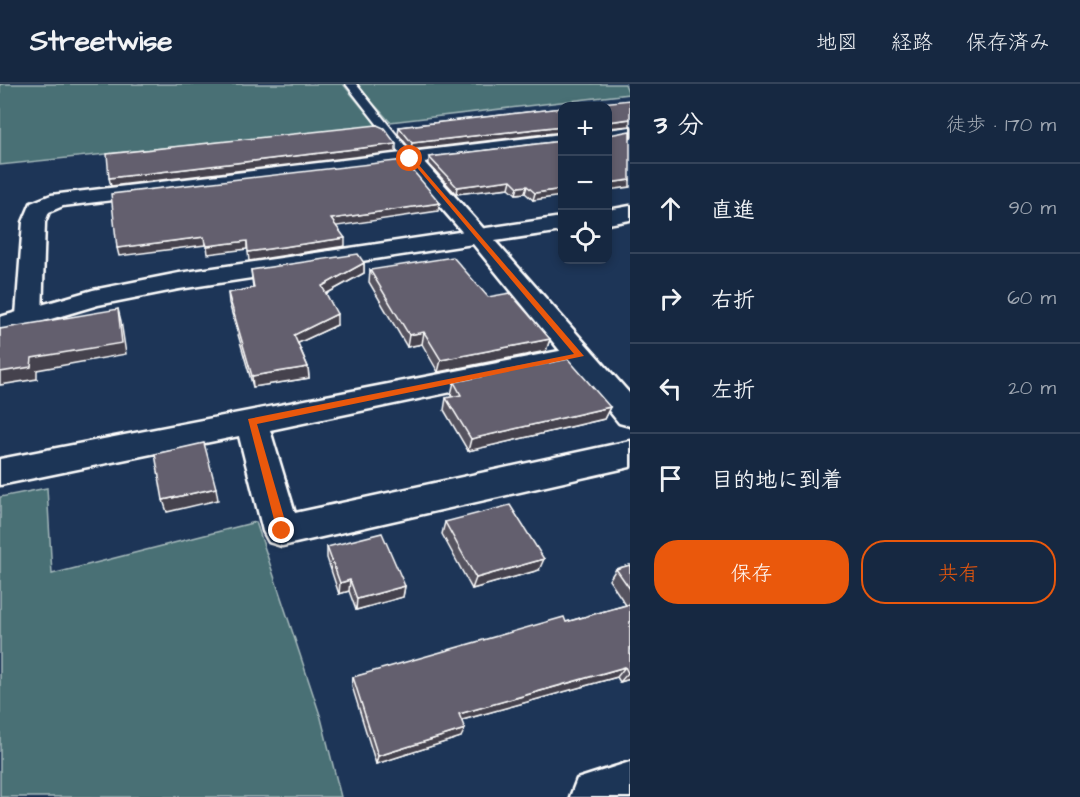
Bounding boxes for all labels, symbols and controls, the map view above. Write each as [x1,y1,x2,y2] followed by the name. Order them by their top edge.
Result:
[30,22,172,61] text: Streetwise
[816,28,858,57] text: 地図
[891,28,933,57] text: 経路
[966,28,1050,57] text: 保存済み
[558,102,612,264] map controls
[558,102,612,156] button: +
[654,107,704,143] text: 3 分
[946,111,1056,139] text: 徒歩 · 170 m
[396,145,422,171] route start
[558,156,612,210] button: −
[654,192,687,225] icon: ahead
[1008,194,1056,222] text: 90 m
[711,195,755,226] text: 直進
[558,210,612,264] button: locate
[654,282,687,315] icon: right
[1007,284,1056,312] text: 60 m
[711,285,755,316] text: 右折
[654,372,687,405] icon: left
[1008,374,1056,402] text: 20 m
[711,375,755,406] text: 左折
[654,462,687,495] icon: arrive
[711,465,843,496] text: 目的地に到着
[268,517,294,543] route end
[654,540,849,604] button: 保存
[861,540,1056,604] button: 共有

